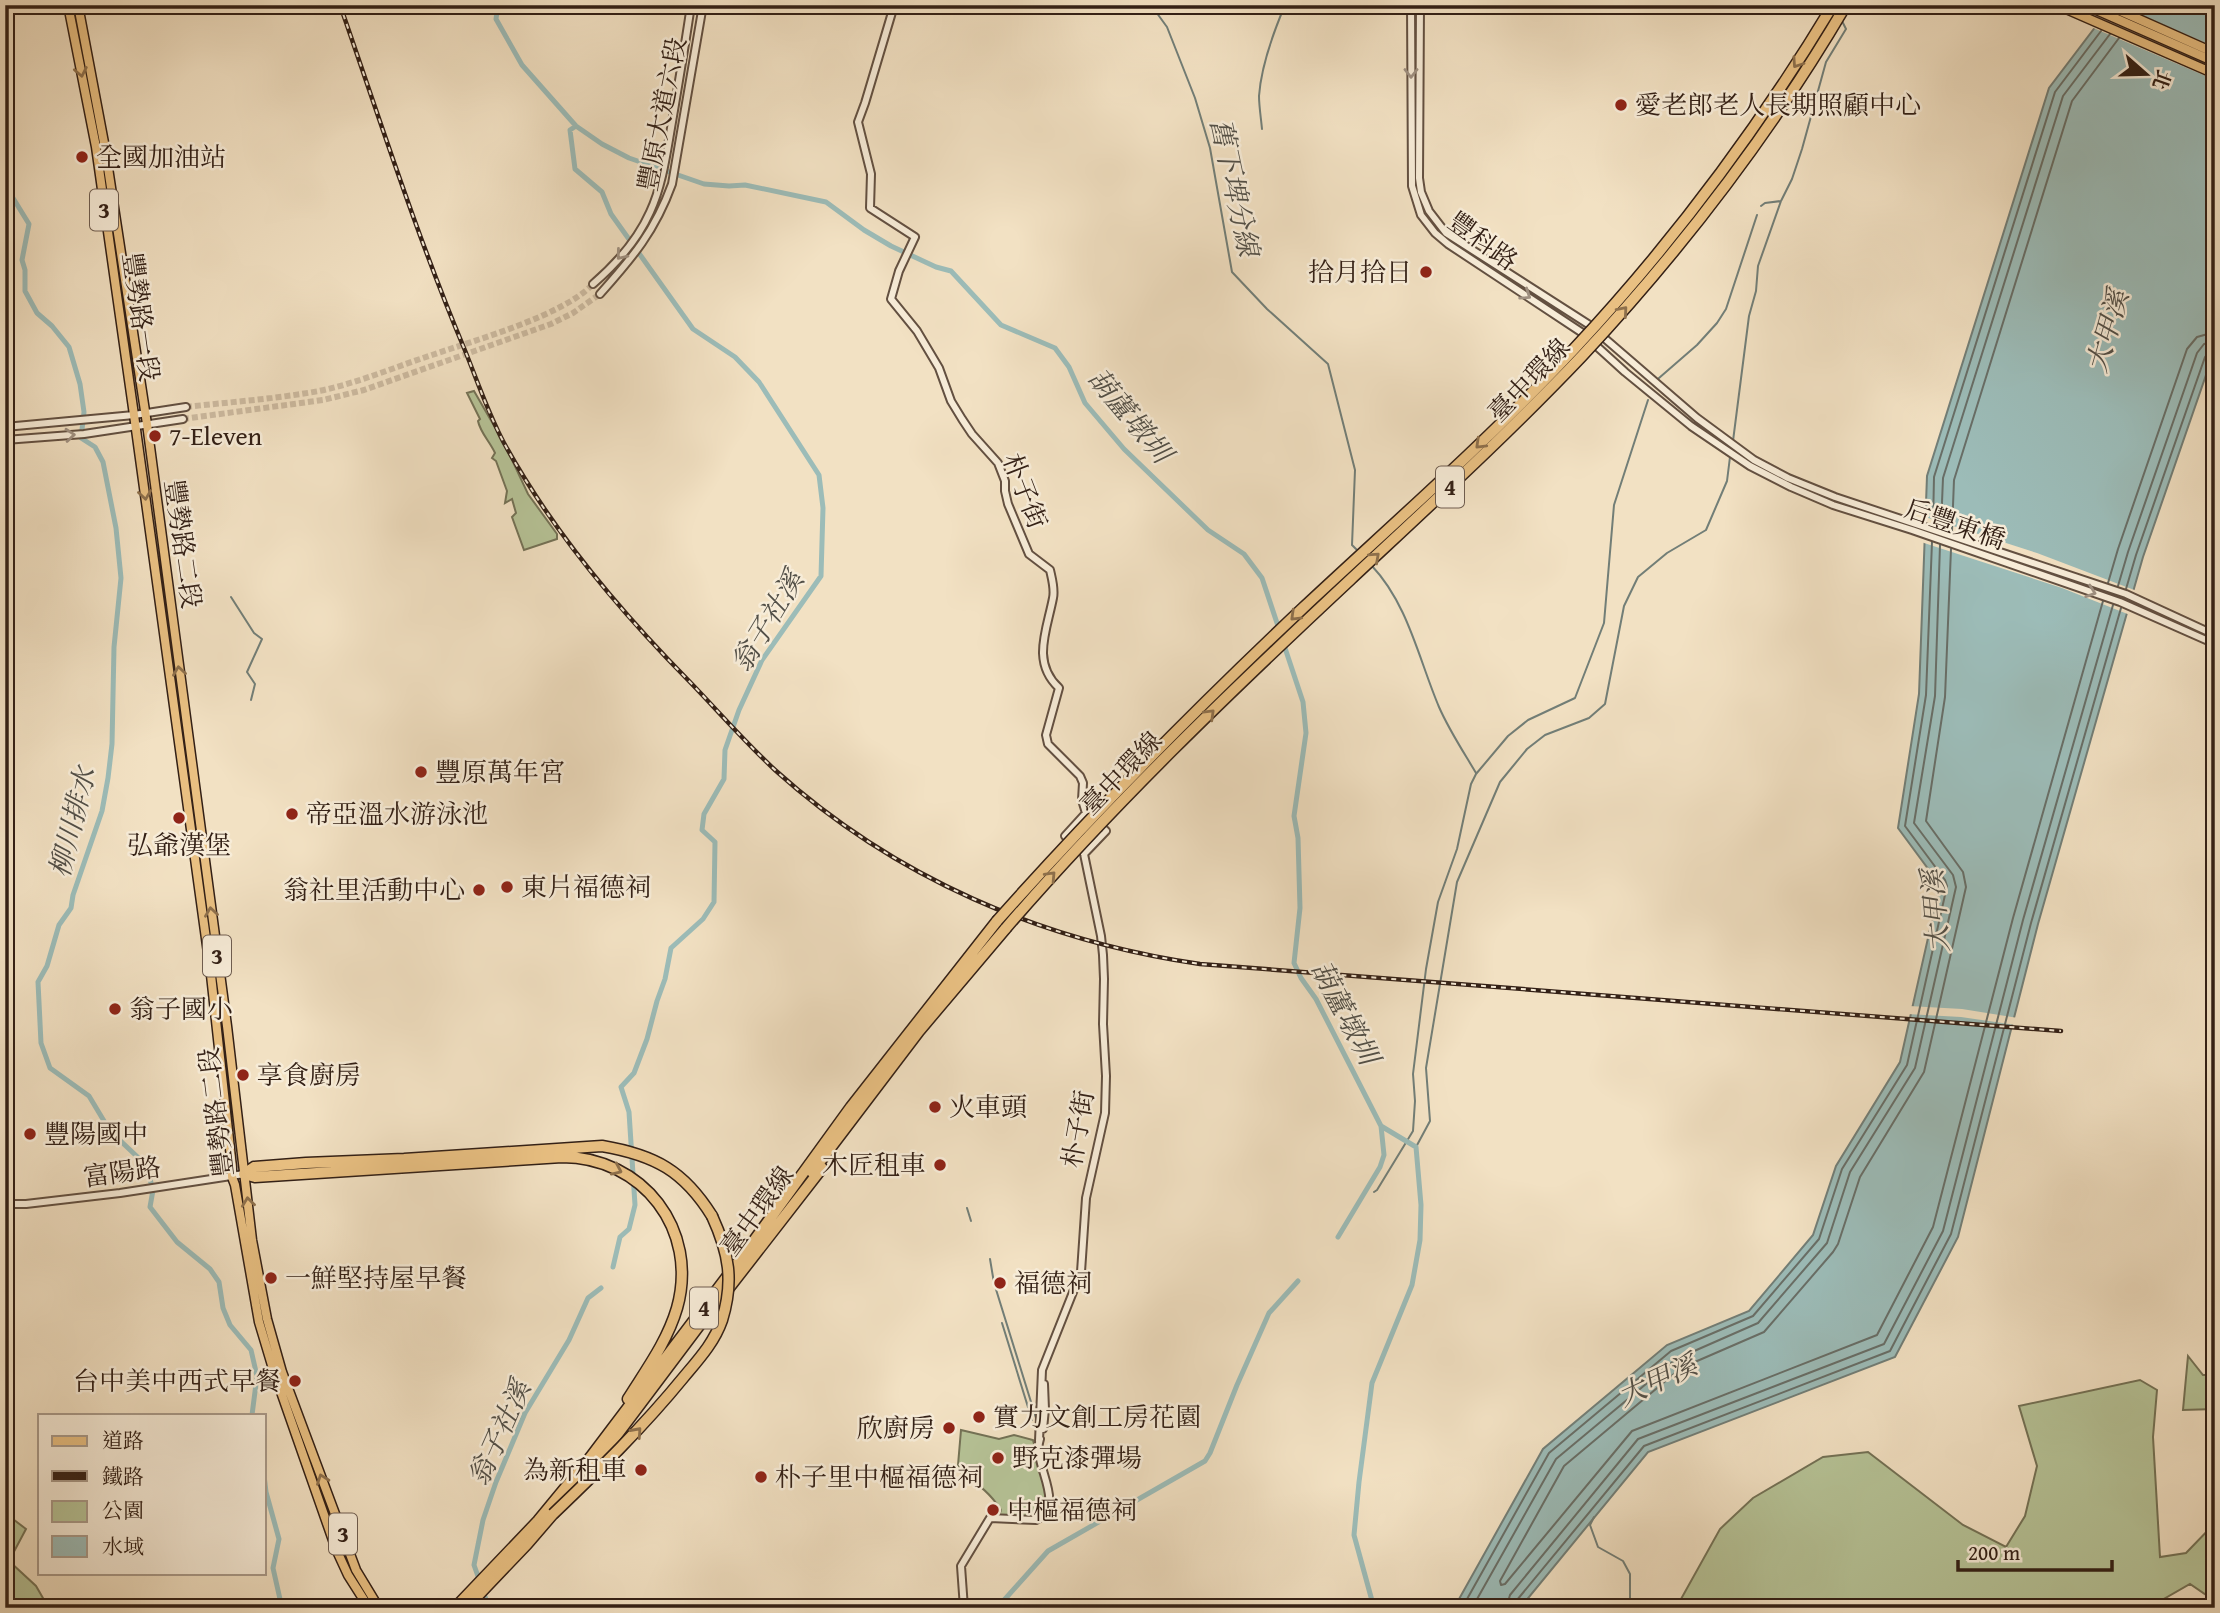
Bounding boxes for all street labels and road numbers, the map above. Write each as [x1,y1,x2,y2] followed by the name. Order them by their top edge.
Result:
[627,34,696,194] street label: 豐原大道六段
[90,190,118,230] road number: 3
[1440,202,1526,279] street label: 豐科路
[113,250,170,384] street label: 豐勢路一段
[1478,329,1579,431] street label: 臺中環線
[993,447,1058,534] street label: 朴子街
[1436,466,1464,508] road number: 4
[155,477,212,611] street label: 豐勢路二段
[1900,488,2011,559] street label: 后豐東橋
[1070,722,1171,824] street label: 臺中環線
[203,936,231,976] road number: 3
[188,1045,243,1179] street label: 豐勢路二段
[1052,1087,1103,1171] street label: 朴子街
[81,1147,163,1196] street label: 富陽路
[710,1157,803,1264] street label: 臺中環線
[690,1288,718,1328] road number: 4
[329,1514,357,1554] road number: 3

